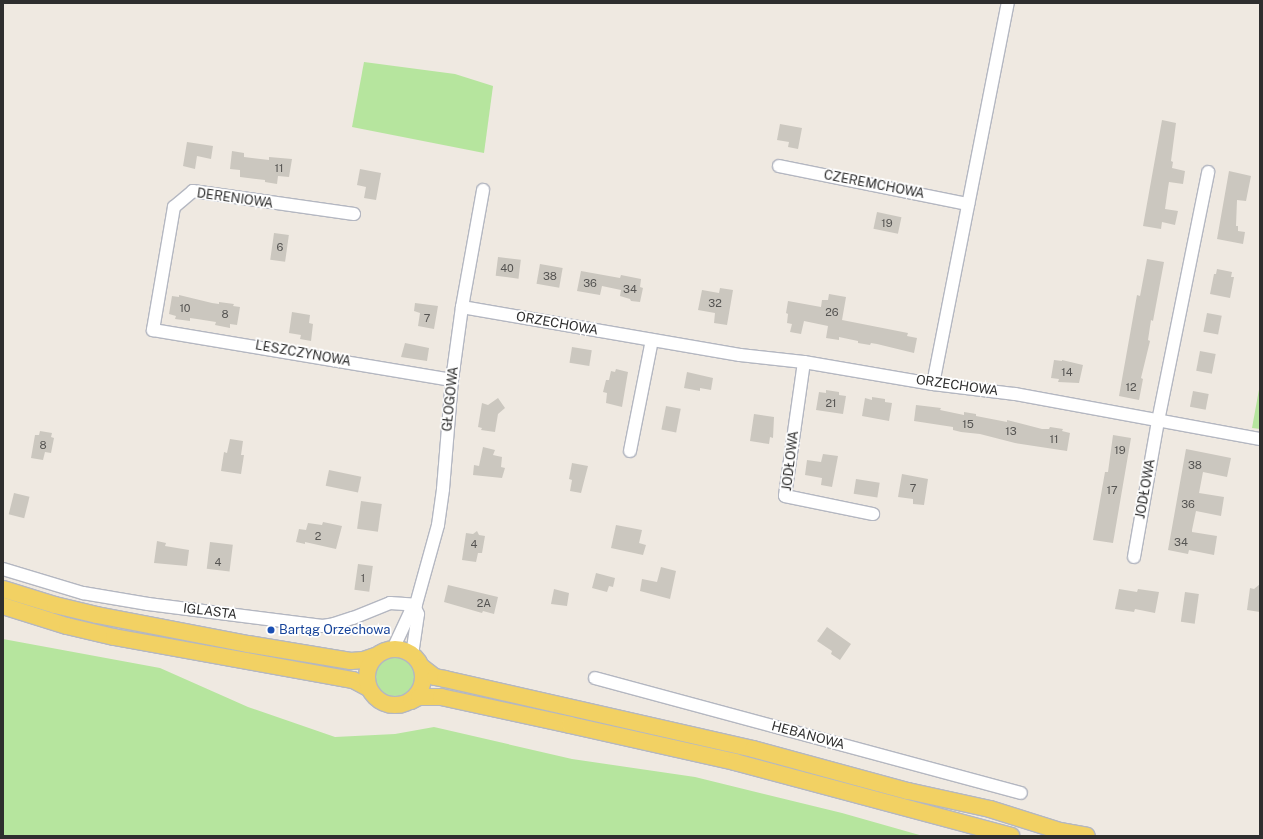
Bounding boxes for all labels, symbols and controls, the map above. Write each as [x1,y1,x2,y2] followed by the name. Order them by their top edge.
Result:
[275,161,283,175] house number: 11
[822,168,926,202] street label: CZEREMCHOWA
[196,186,274,212] street label: DERENIOWA
[881,216,893,230] house number: 19
[277,240,283,254] house number: 6
[500,261,514,275] house number: 40
[543,269,557,283] house number: 38
[583,276,597,290] house number: 36
[623,282,637,296] house number: 34
[708,296,722,310] house number: 32
[179,301,191,315] house number: 10
[825,305,839,319] house number: 26
[221,307,229,321] house number: 8
[515,309,599,339] street label: ORZECHOWA
[424,311,430,325] house number: 7
[254,338,352,370] street label: LESZCZYNOWA
[1061,365,1073,379] house number: 14
[440,366,462,432] street label: GŁOGOWA
[915,372,999,400] street label: ORZECHOWA
[1125,380,1137,394] house number: 12
[825,396,837,410] house number: 21
[962,417,974,431] house number: 15
[1005,424,1017,438] house number: 13
[780,430,802,492] street label: JODŁOWA
[1050,432,1058,446] house number: 11
[39,438,47,452] house number: 8
[1114,443,1126,457] house number: 19
[1133,458,1159,520] street label: JODŁOWA
[1188,458,1202,472] house number: 38
[910,481,916,495] house number: 7
[1106,483,1118,497] house number: 17
[1181,497,1195,511] house number: 36
[315,529,321,543] house number: 2
[1174,535,1188,549] house number: 34
[471,537,477,551] house number: 4
[215,555,221,569] house number: 4
[361,571,365,585] house number: 1
[477,596,491,610] house number: 2A
[182,601,238,623] street label: IGLASTA
[279,622,390,638] place label: Bartąg Orzechowa
[266,625,276,635] marker: Bartąg Orzechowa
[770,719,846,753] street label: HEBANOWA

